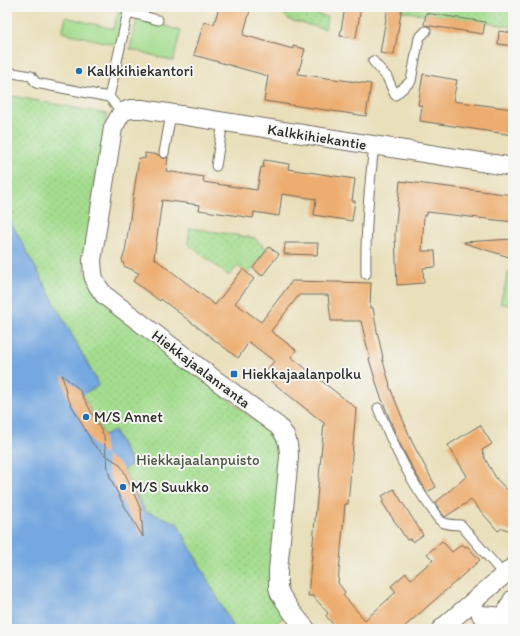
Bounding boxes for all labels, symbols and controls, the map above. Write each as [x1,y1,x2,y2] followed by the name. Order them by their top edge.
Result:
[87,62,193,80] place label: Kalkkihiekantori
[74,66,84,76] marker: Kalkkihiekantori
[266,120,368,154] street label: Kalkkihiekantie
[148,326,254,412] street label: Hiekkajaalanranta
[242,365,361,383] place label: Hiekkajaalanpolku
[229,369,239,379] marker: Hiekkajaalanpolku
[94,408,163,426] place label: M/S Annet
[81,412,91,422] marker: M/S Annet
[136,451,260,469] park label: Hiekkajaalanpuisto
[131,478,209,496] place label: M/S Suukko
[118,482,128,492] marker: M/S Suukko

